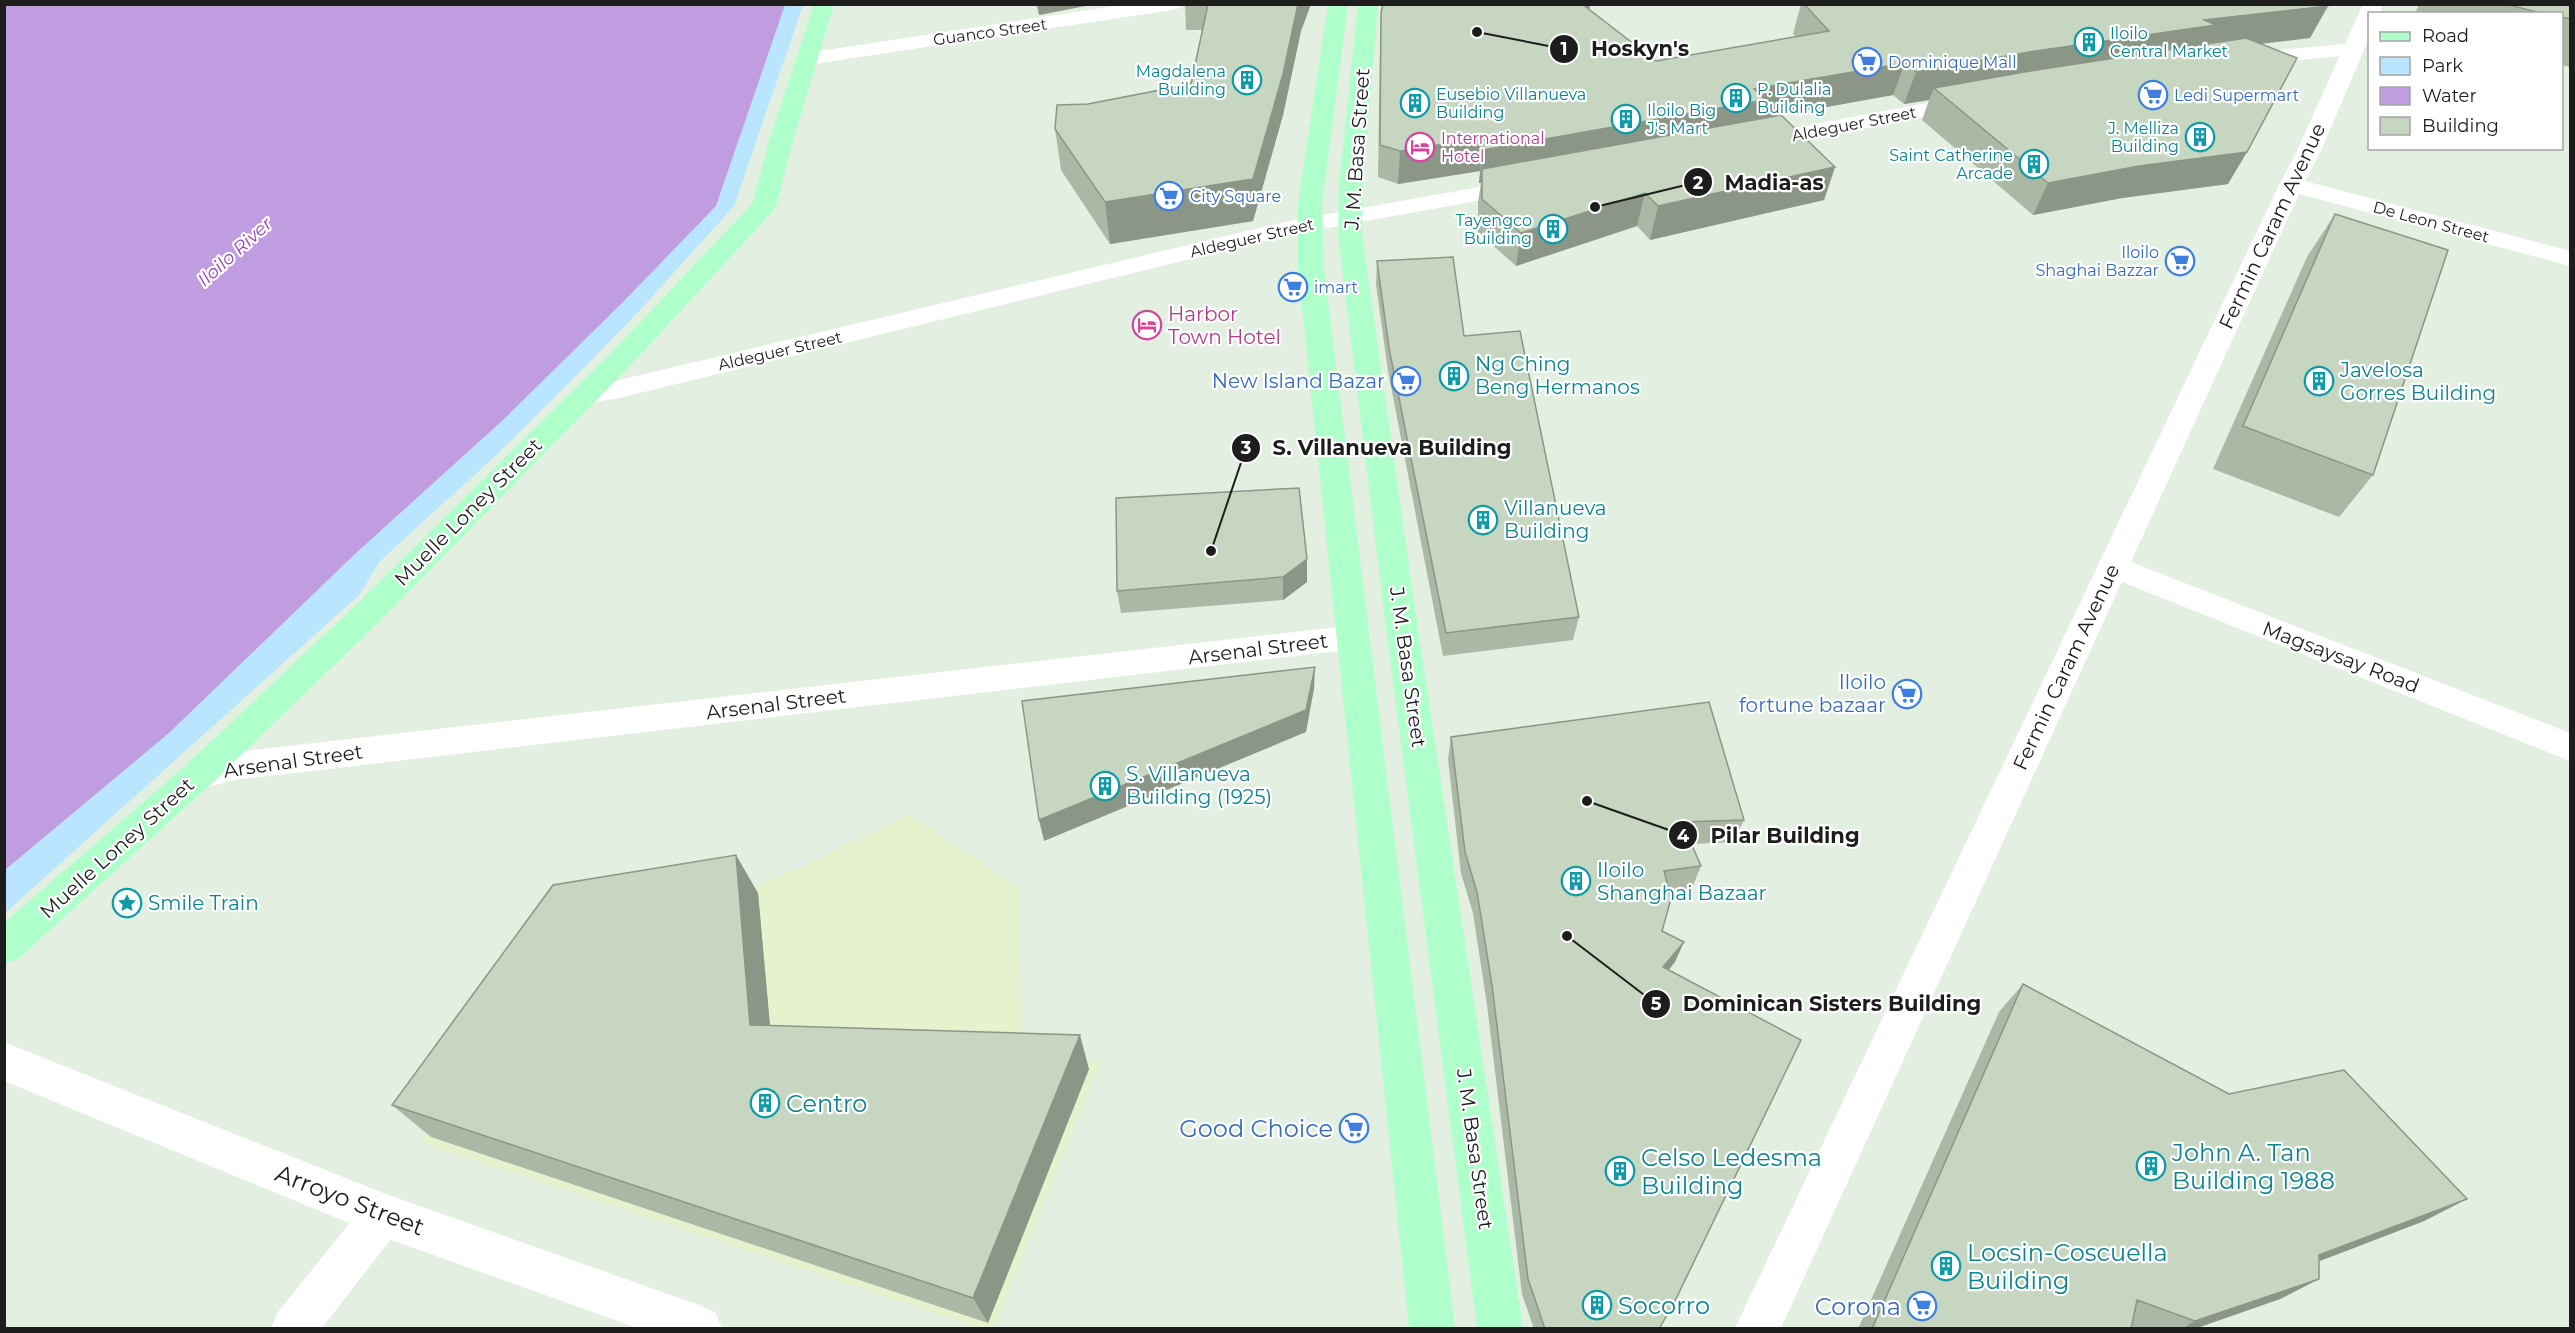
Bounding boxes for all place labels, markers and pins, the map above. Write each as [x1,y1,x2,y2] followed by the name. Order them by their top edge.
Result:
[2110,24,2229,61] place label: Iloilo Central Market
[2073,26,2105,58] building icon: Iloilo Central Market
[1549,29,1701,68] callout: Hoskyn's
[1851,46,1883,78] supermarket icon: Dominique Mall
[1888,53,2016,72] place label: Dominique Mall
[1136,62,1226,99] place label: Magdalena Building
[1231,64,1263,96] building icon: Magdalena Building
[2137,79,2169,111] supermarket icon: Ledi Supermart
[1757,80,1831,117] place label: P. Dulalia Building
[1720,82,1752,114] building icon: P. Dulalia Building
[1436,85,1586,122] place label: Eusebio Villanueva Building
[2174,86,2300,105] place label: Ledi Supermart
[1399,87,1431,119] building icon: Eusebio Villanueva Building
[1646,101,1716,138] place label: Iloilo Big J's Mart
[1610,103,1642,135] building icon: Iloilo Big J's Mart
[2107,119,2179,156] place label: J. Melliza Building
[2184,121,2216,153] building icon: J. Melliza Building
[1441,129,1544,166] place label: International Hotel
[1404,131,1436,163] hotel icon: International Hotel
[1889,146,2013,183] place label: Saint Catherine Arcade
[2018,148,2050,180] building icon: Saint Catherine Arcade
[1683,163,1836,202] callout: Madia-as
[1153,180,1185,212] supermarket icon: City Square
[1190,187,1281,206] place label: City Square
[1455,211,1532,248] place label: Tayengco Building
[1537,213,1569,245] building icon: Tayengco Building
[2035,243,2159,280] place label: Iloilo Shaghai Bazzar
[2164,245,2196,277] supermarket icon: Iloilo Shaghai Bazzar
[1277,271,1309,303] supermarket icon: imart
[1314,278,1358,297] place label: imart
[1168,302,1281,349] place label: Harbor Town Hotel
[1131,309,1163,341] hotel icon: Harbor Town Hotel
[1475,352,1640,399] place label: Ng Ching Beng Hermanos
[2339,358,2496,405] place label: Javelosa Gorres Building
[1438,360,1470,392] building icon: Ng Ching Beng Hermanos
[1390,365,1422,397] supermarket icon: New Island Bazar
[2303,365,2335,397] building icon: Javelosa Gorres Building
[1212,369,1385,393] place label: New Island Bazar
[1231,429,1524,468] callout: S. Villanueva Building
[1504,496,1607,543] place label: Villanueva Building
[1467,504,1499,536] building icon: Villanueva Building
[1739,670,1886,717] place label: Iloilo fortune bazaar
[1891,678,1923,710] supermarket icon: Iloilo fortune bazaar
[1126,762,1272,809] place label: S. Villanueva Building (1925)
[1089,770,1121,802] building icon: S. Villanueva Building (1925)
[1668,816,1872,855] callout: Pilar Building
[1597,858,1767,905] place label: Iloilo Shanghai Bazaar
[1560,865,1592,897] building icon: Iloilo Shanghai Bazaar
[111,887,143,919] place icon: Smile Train
[148,891,259,915] place label: Smile Train
[1641,984,1993,1023] callout: Dominican Sisters Building
[749,1087,781,1119] building icon: Centro
[786,1089,867,1118] place label: Centro
[1338,1112,1370,1144] supermarket icon: Good Choice
[1179,1114,1333,1143] place label: Good Choice
[2171,1138,2335,1195] place label: John A. Tan Building 1988
[1641,1143,1822,1200] place label: Celso Ledesma Building
[2135,1150,2167,1182] building icon: John A. Tan Building 1988
[1604,1155,1636,1187] building icon: Celso Ledesma Building
[1967,1238,2168,1295] place label: Locsin-Coscuella Building
[1930,1250,1962,1282] building icon: Locsin-Coscuella Building
[1581,1289,1613,1321] building icon: Socorro
[1906,1290,1938,1322] supermarket icon: Corona
[1618,1291,1710,1320] place label: Socorro
[1815,1292,1901,1321] place label: Corona

